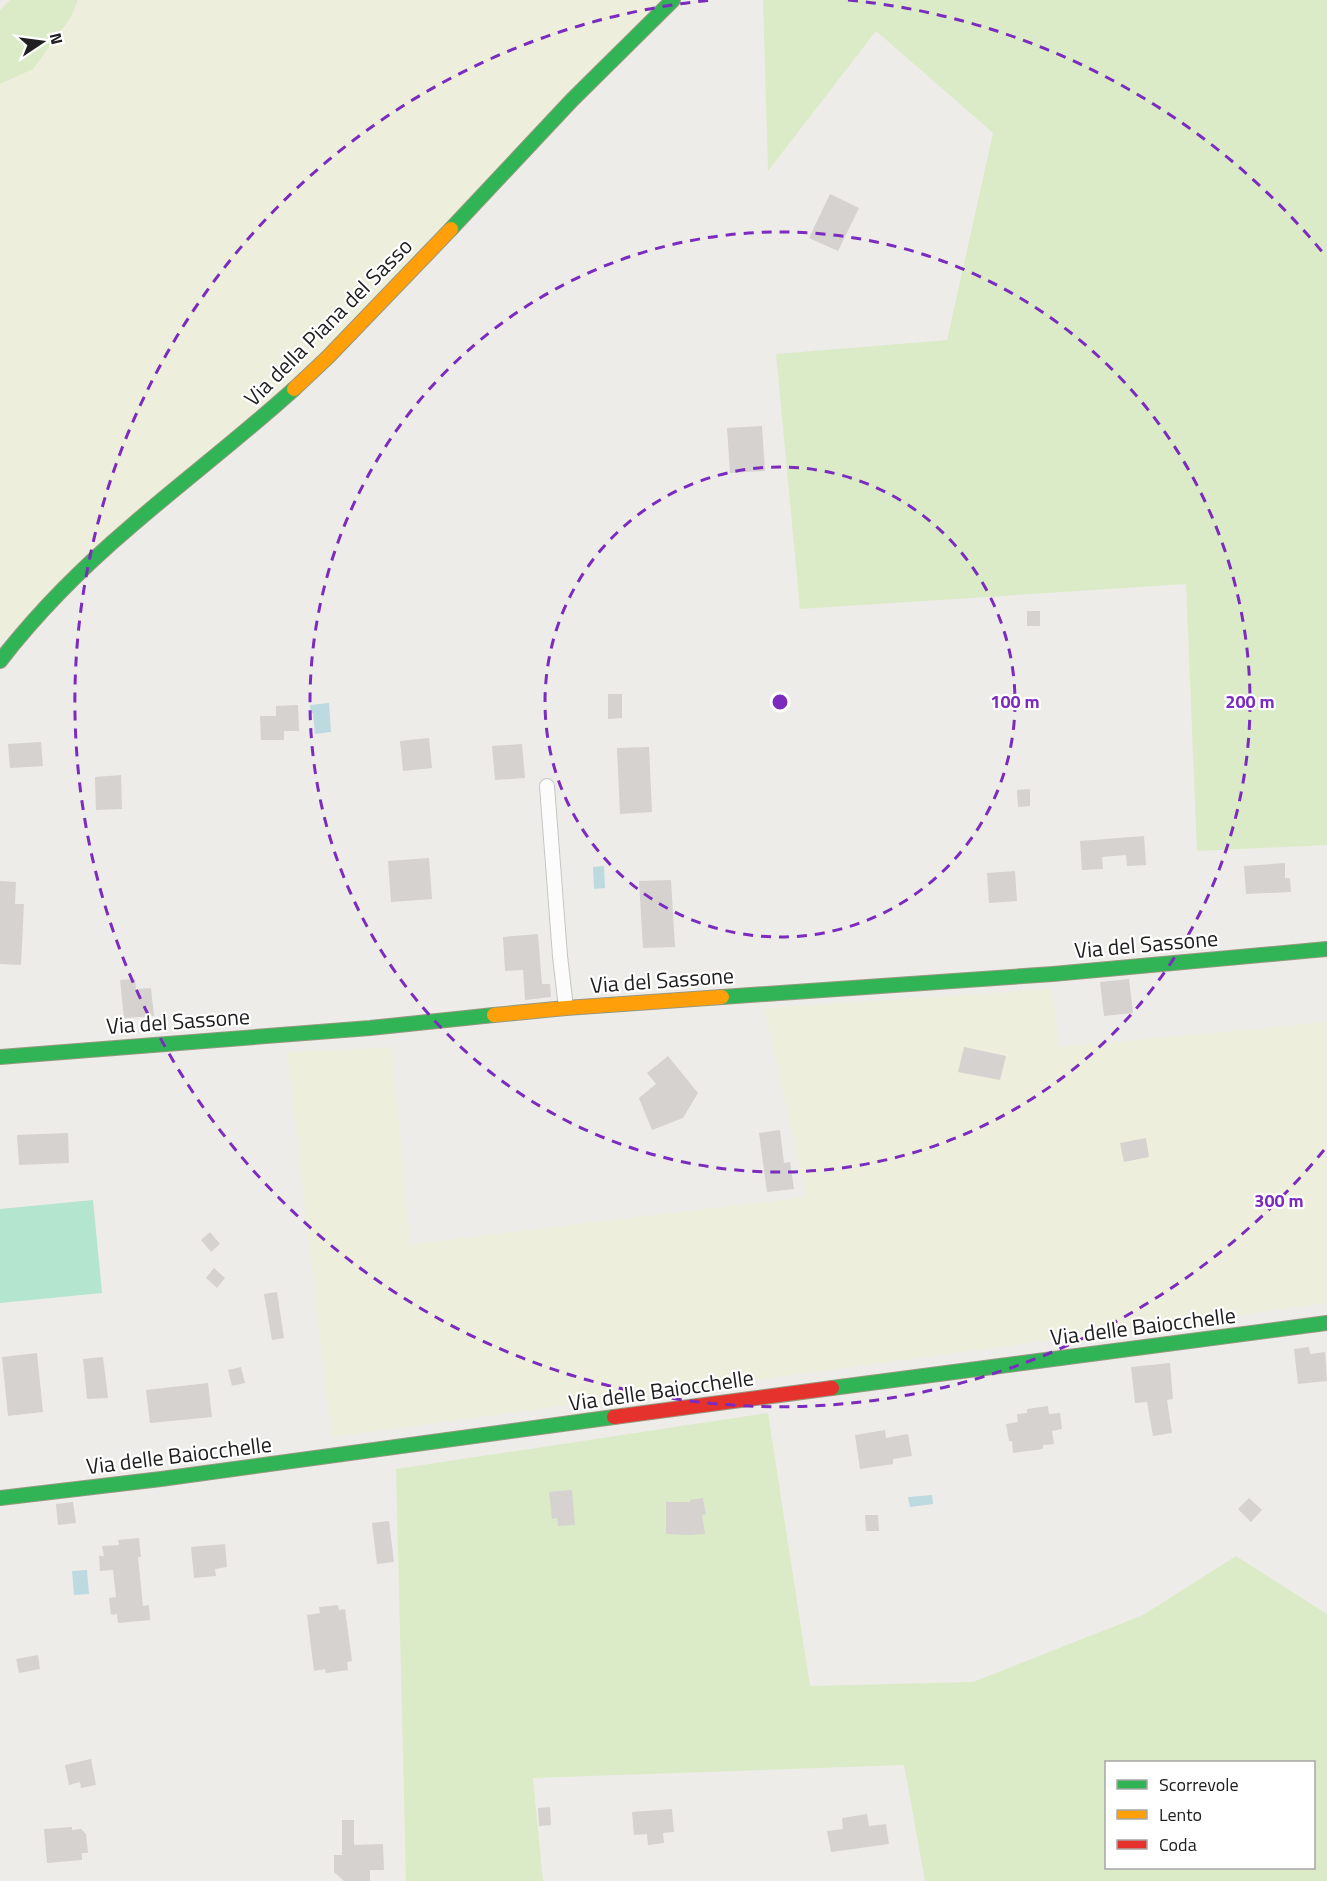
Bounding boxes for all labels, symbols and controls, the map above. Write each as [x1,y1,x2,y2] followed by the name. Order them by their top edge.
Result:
[12,12,72,72] north arrow
[44,31,70,47] text: N
[236,230,420,414] street label: Via della Piana del Sasso
[990,688,1040,715] text: 100 m
[1225,688,1275,715] text: 200 m
[770,692,790,712] centre of rings
[1073,921,1219,967] street label: Via del Sassone
[589,958,735,1002] street label: Via del Sassone
[105,999,251,1043] street label: Via del Sassone
[1254,1187,1304,1214] text: 300 m
[1048,1298,1238,1354] street label: Via delle Baiocchelle
[566,1360,756,1420] street label: Via delle Baiocchelle
[84,1427,274,1483] street label: Via delle Baiocchelle
[1105,1761,1315,1869] legend
[1159,1771,1238,1798] text: Scorrevole
[1159,1801,1202,1828] text: Lento
[1159,1831,1197,1858] text: Coda

